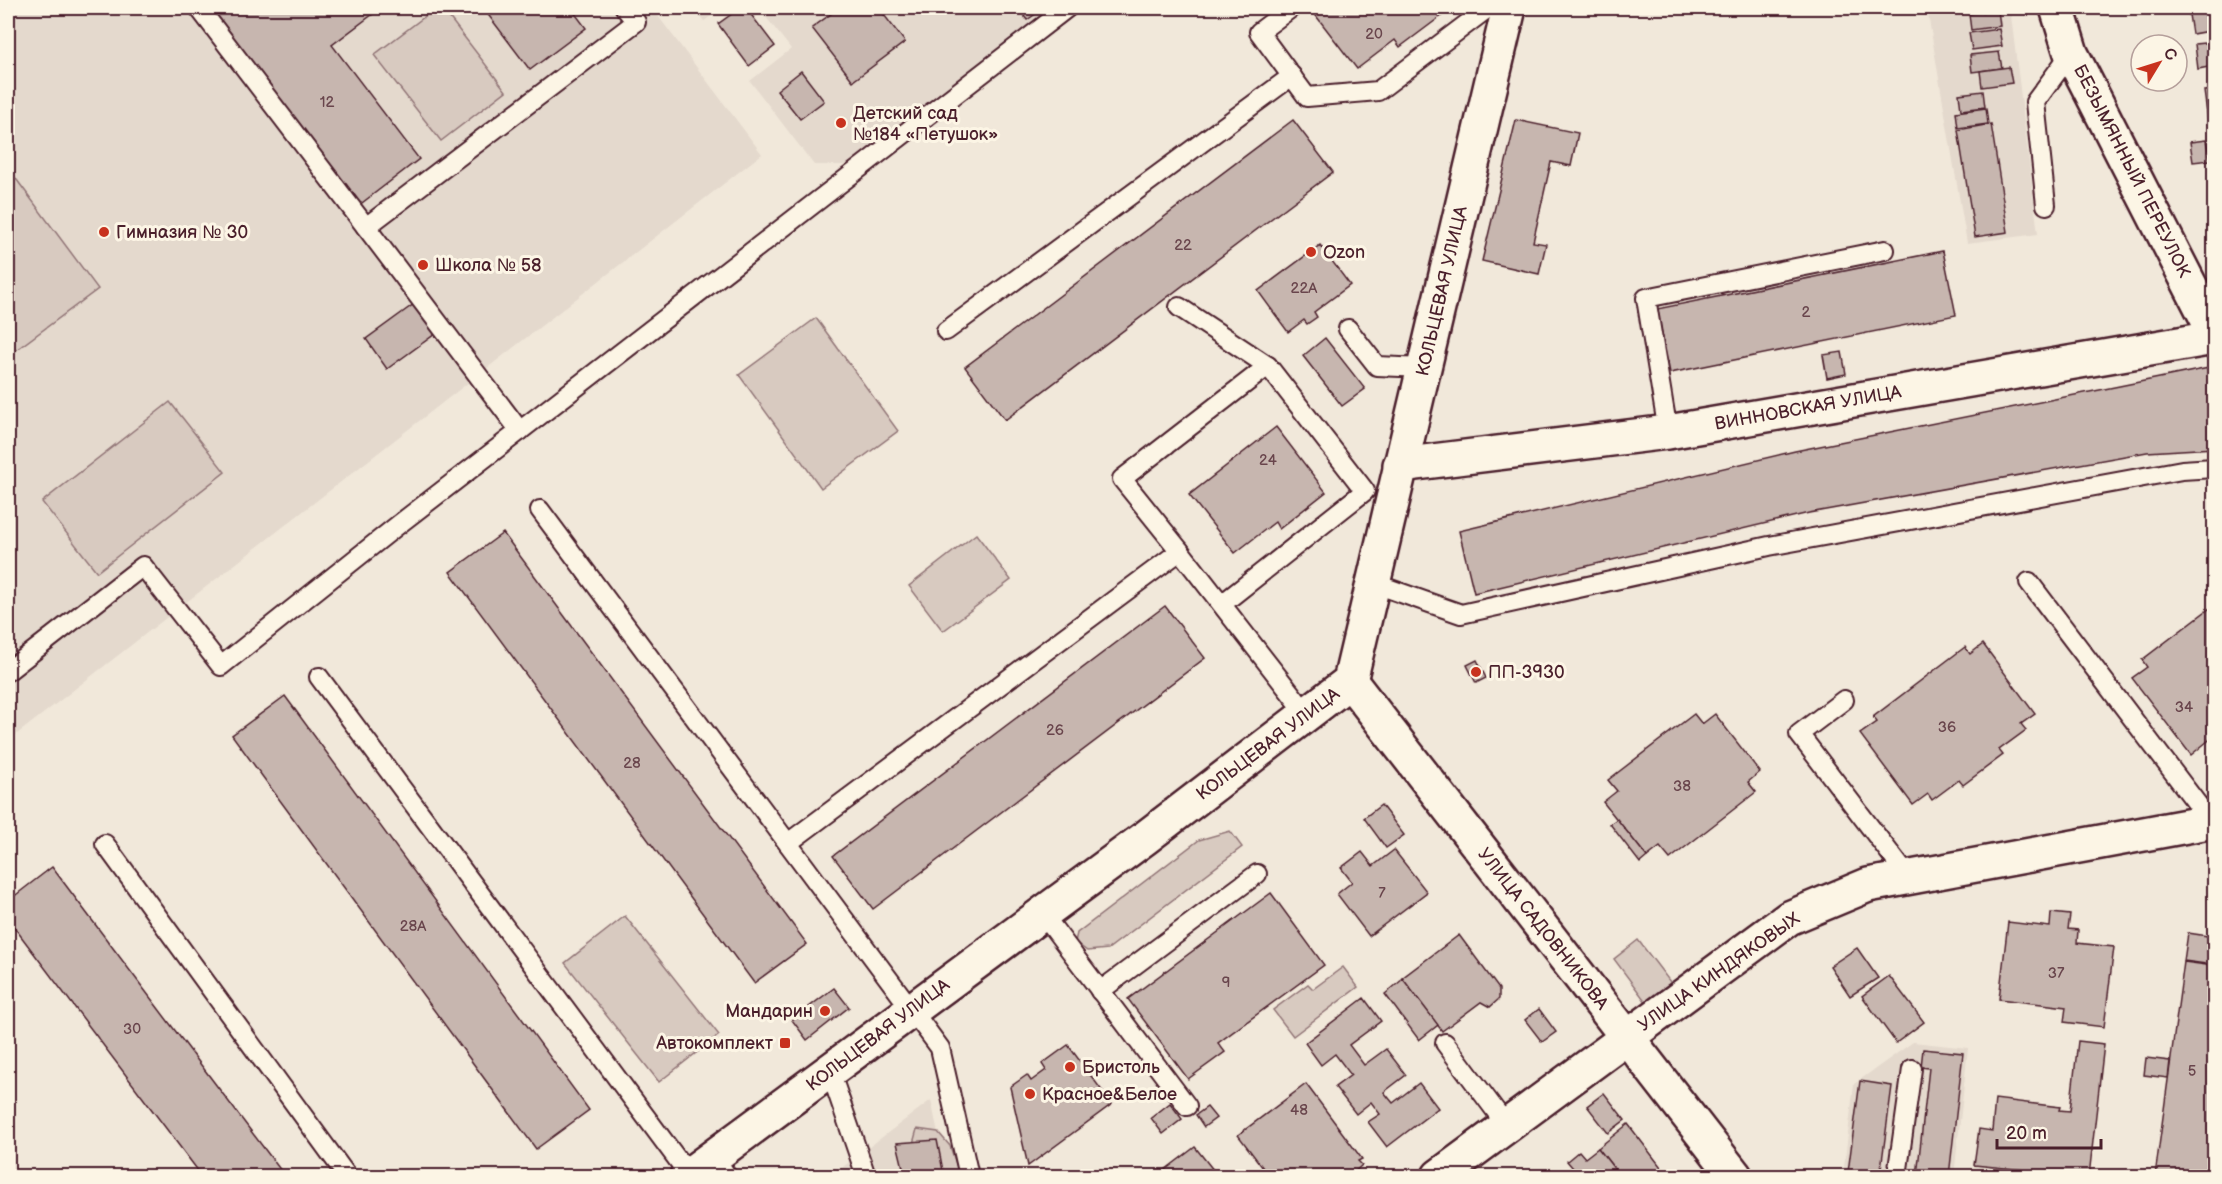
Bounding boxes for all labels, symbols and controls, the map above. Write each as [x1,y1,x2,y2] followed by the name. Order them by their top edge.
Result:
[1365,25,1383,44] house number: 20
[2129,33,2189,93] north arrow
[2159,44,2181,65] text: С
[2069,61,2195,281] street label: БЕЗЫМЯННЫЙ ПЕРЕУЛОК
[320,93,334,112] house number: 12
[853,103,998,145] place label: Детский сад №184 «Петушок»
[834,116,848,130] marker: Детский сад №184 «Петушок»
[1412,204,1472,378] street label: КОЛЬЦЕВАЯ УЛИЦА
[116,222,248,243] place label: Гимназия № 30
[97,225,111,239] marker: Гимназия № 30
[1174,236,1192,255] house number: 22
[1323,242,1365,263] place label: Ozon
[1304,245,1318,259] marker: Ozon
[435,255,542,276] place label: Школа № 58
[416,258,430,272] marker: Школа № 58
[1291,279,1318,298] house number: 22А
[1802,303,1811,322] house number: 2
[1713,381,1903,435] street label: ВИННОВСКАЯ УЛИЦА
[1259,451,1277,470] house number: 24
[1488,662,1565,683] place label: ПП-3930
[1469,665,1483,679] marker: ПП-3930
[1192,683,1344,805] street label: КОЛЬЦЕВАЯ УЛИЦА
[2175,698,2193,717] house number: 34
[1938,718,1956,737] house number: 36
[1046,721,1064,740] house number: 26
[623,754,641,773] house number: 28
[1673,777,1691,796] house number: 38
[1473,844,1613,1014] street label: УЛИЦА САДОВНИКОВА
[1378,884,1386,903] house number: 7
[1634,908,1804,1036] street label: УЛИЦА КИНДЯКОВЫХ
[400,917,427,936] house number: 28А
[2048,964,2065,983] house number: 37
[1222,973,1230,992] house number: 9
[802,974,954,1096] street label: КОЛЬЦЕВАЯ УЛИЦА
[725,1001,813,1022] place label: Мандарин
[818,1004,832,1018] marker: Мандарин
[123,1020,141,1039] house number: 30
[655,1033,774,1054] place label: Автокомплект
[778,1036,792,1050] marker: Автокомплект
[1082,1057,1160,1078] place label: Бристоль
[1063,1060,1077,1074] marker: Бристоль
[2188,1062,2196,1081] house number: 5
[1042,1084,1177,1105] place label: Красное&Белое
[1023,1087,1037,1101] marker: Красное&Белое
[1290,1101,1308,1120] house number: 48
[1997,1112,2100,1150] scale bar
[2006,1123,2047,1144] text: 20 m

